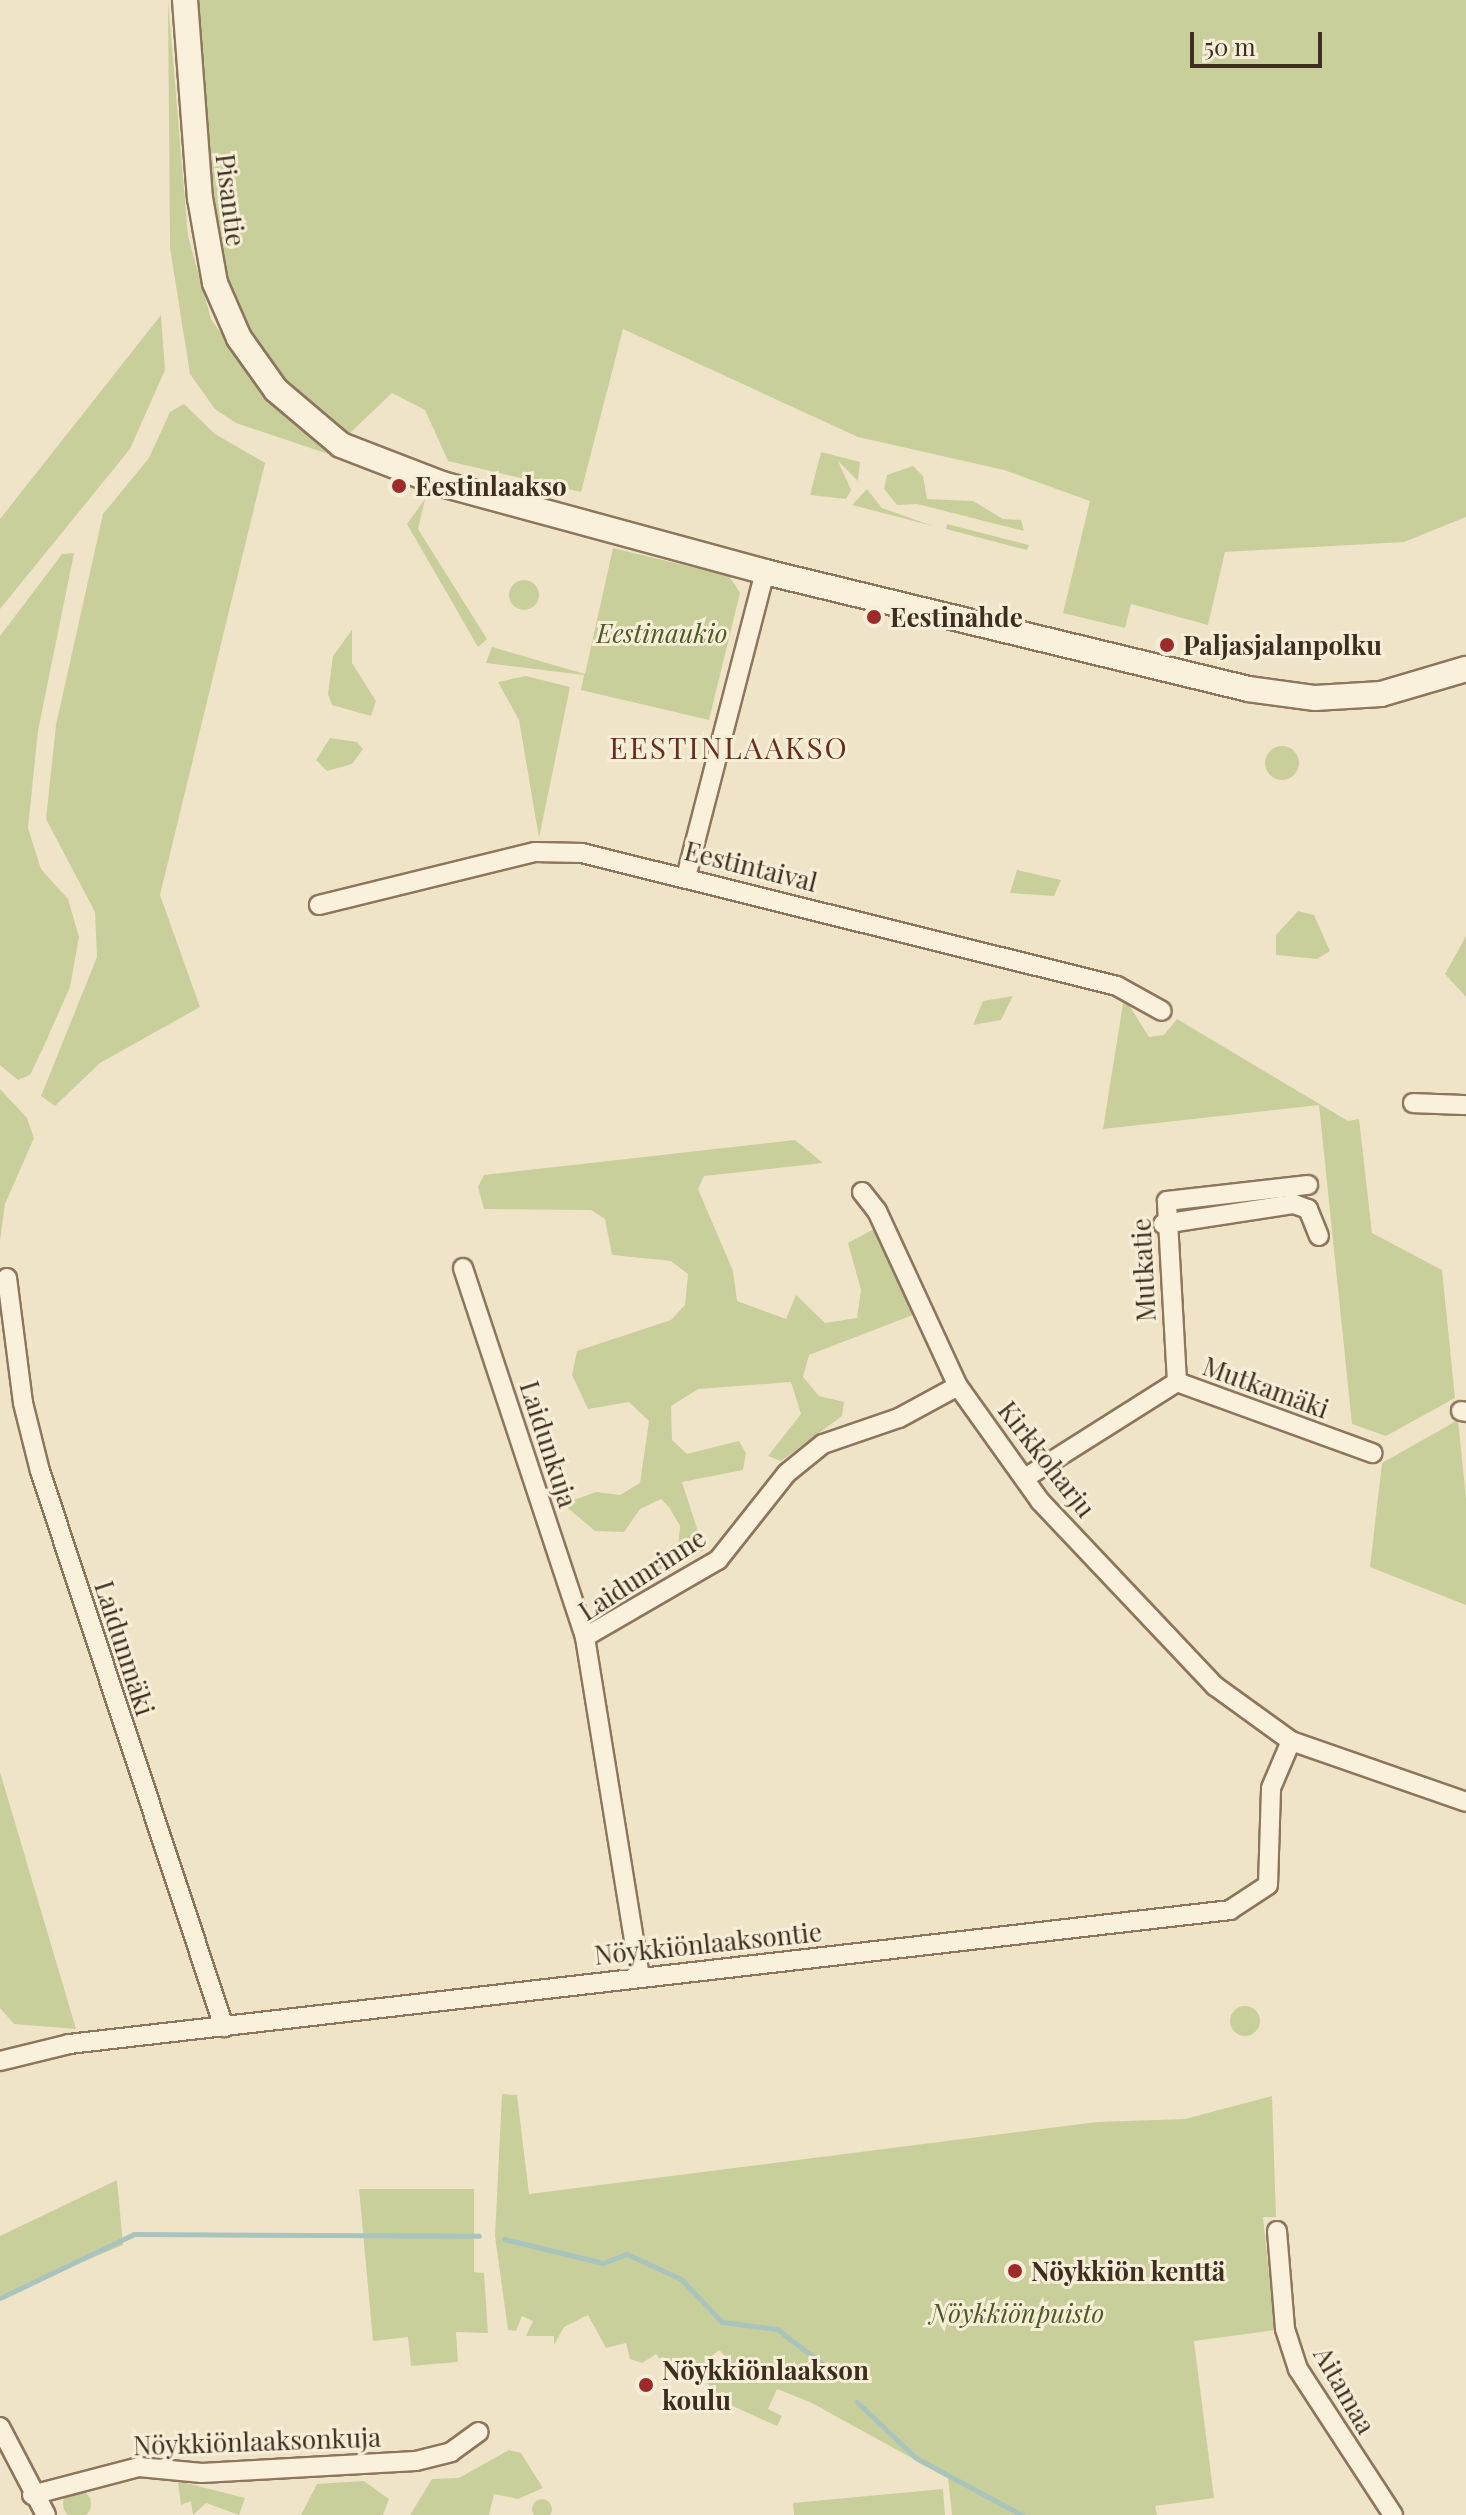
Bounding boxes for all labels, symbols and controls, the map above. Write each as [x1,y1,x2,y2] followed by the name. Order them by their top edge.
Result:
[1194,16,1326,66] scale bar
[1204,30,1256,62] text: 50 m
[210,152,252,248] street label: Pisantie
[415,470,567,502] place label: Eestinlaakso
[390,477,408,495] marker: Eestinlaakso
[890,601,1023,633] place label: Eestinahde
[865,608,883,626] marker: Eestinahde
[597,617,727,649] park label: Eestinaukio
[1183,629,1382,661] place label: Paljasjalanpolku
[1158,636,1176,654] marker: Paljasjalanpolku
[609,729,849,765] district label: EESTINLAAKSO
[681,834,821,898] street label: Eestintaival
[1125,1217,1161,1323] street label: Mutkatie
[1199,1350,1333,1424] street label: Mutkamäki
[514,1377,584,1511] street label: Laidunkuja
[992,1395,1102,1523] street label: Kirkkoharju
[573,1521,711,1627] street label: Laidunrinne
[89,1577,161,1719] street label: Laidunmäki
[593,1916,823,1970] street label: Nöykkiönlaaksontie
[1031,2255,1226,2287] place label: Nöykkiön kenttä
[1006,2262,1024,2280] marker: Nöykkiön kenttä
[930,2297,1104,2329] park label: Nöykkiönpuisto
[1308,2341,1382,2439] street label: Aitamaa
[662,2354,869,2416] place label: Nöykkiönlaakson koulu
[637,2376,655,2394] marker: Nöykkiönlaakson koulu
[133,2421,381,2461] street label: Nöykkiönlaaksonkuja

